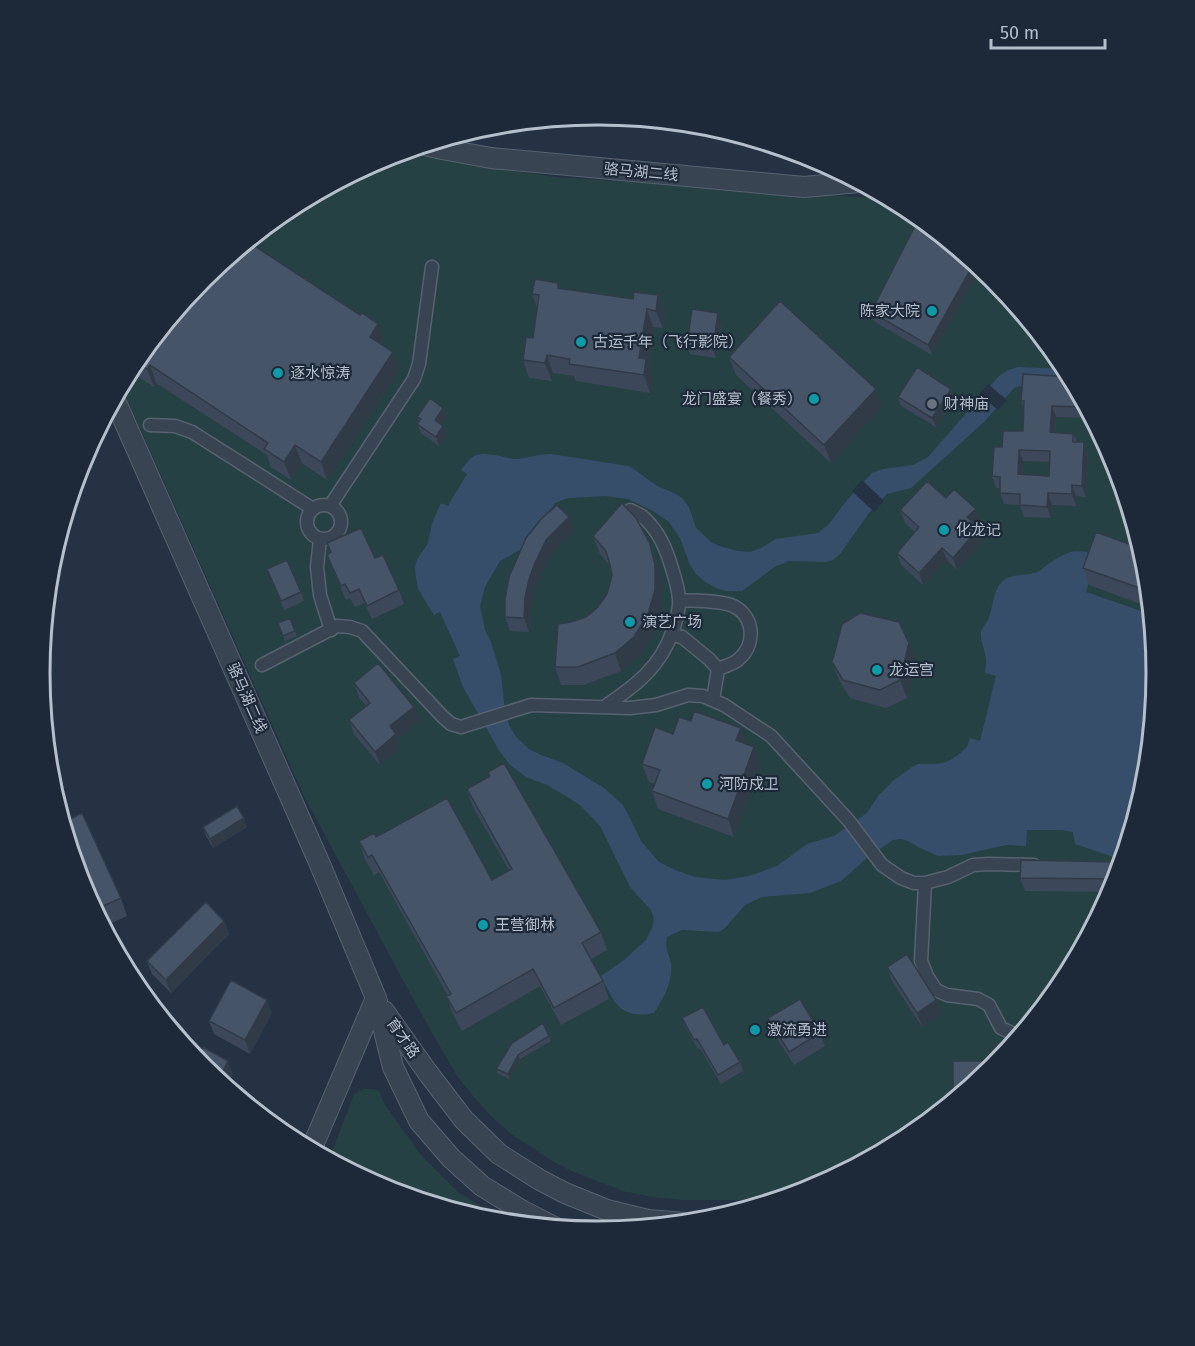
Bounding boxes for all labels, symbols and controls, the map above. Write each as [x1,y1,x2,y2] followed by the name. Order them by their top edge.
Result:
[991,12,1105,50] scale bar
[1000,22,1039,44] text: 50 m
[603,160,679,184] street label: 骆马湖二线
[860,302,920,320] place label: 陈家大院
[925,304,939,318] marker: 陈家大院
[593,333,743,351] place label: 古运千年（飞行影院）
[574,335,588,349] marker: 古运千年（飞行影院）
[290,364,350,382] place label: 逐水惊涛
[271,366,285,380] marker: 逐水惊涛
[682,390,802,408] place label: 龙门盛宴（餐秀）
[807,392,821,406] marker: 龙门盛宴（餐秀）
[944,395,989,413] place label: 财神庙
[925,397,939,411] marker: 财神庙
[956,521,1001,539] place label: 化龙记
[937,523,951,537] marker: 化龙记
[642,613,702,631] place label: 演艺广场
[623,615,637,629] marker: 演艺广场
[224,660,270,736] street label: 骆马湖二线
[889,661,934,679] place label: 龙运宫
[870,663,884,677] marker: 龙运宫
[719,775,779,793] place label: 河防戍卫
[700,777,714,791] marker: 河防戍卫
[495,916,555,934] place label: 王营御林
[476,918,490,932] marker: 王营御林
[383,1014,423,1062] street label: 育才路
[767,1021,827,1039] place label: 激流勇进
[748,1023,762,1037] marker: 激流勇进

